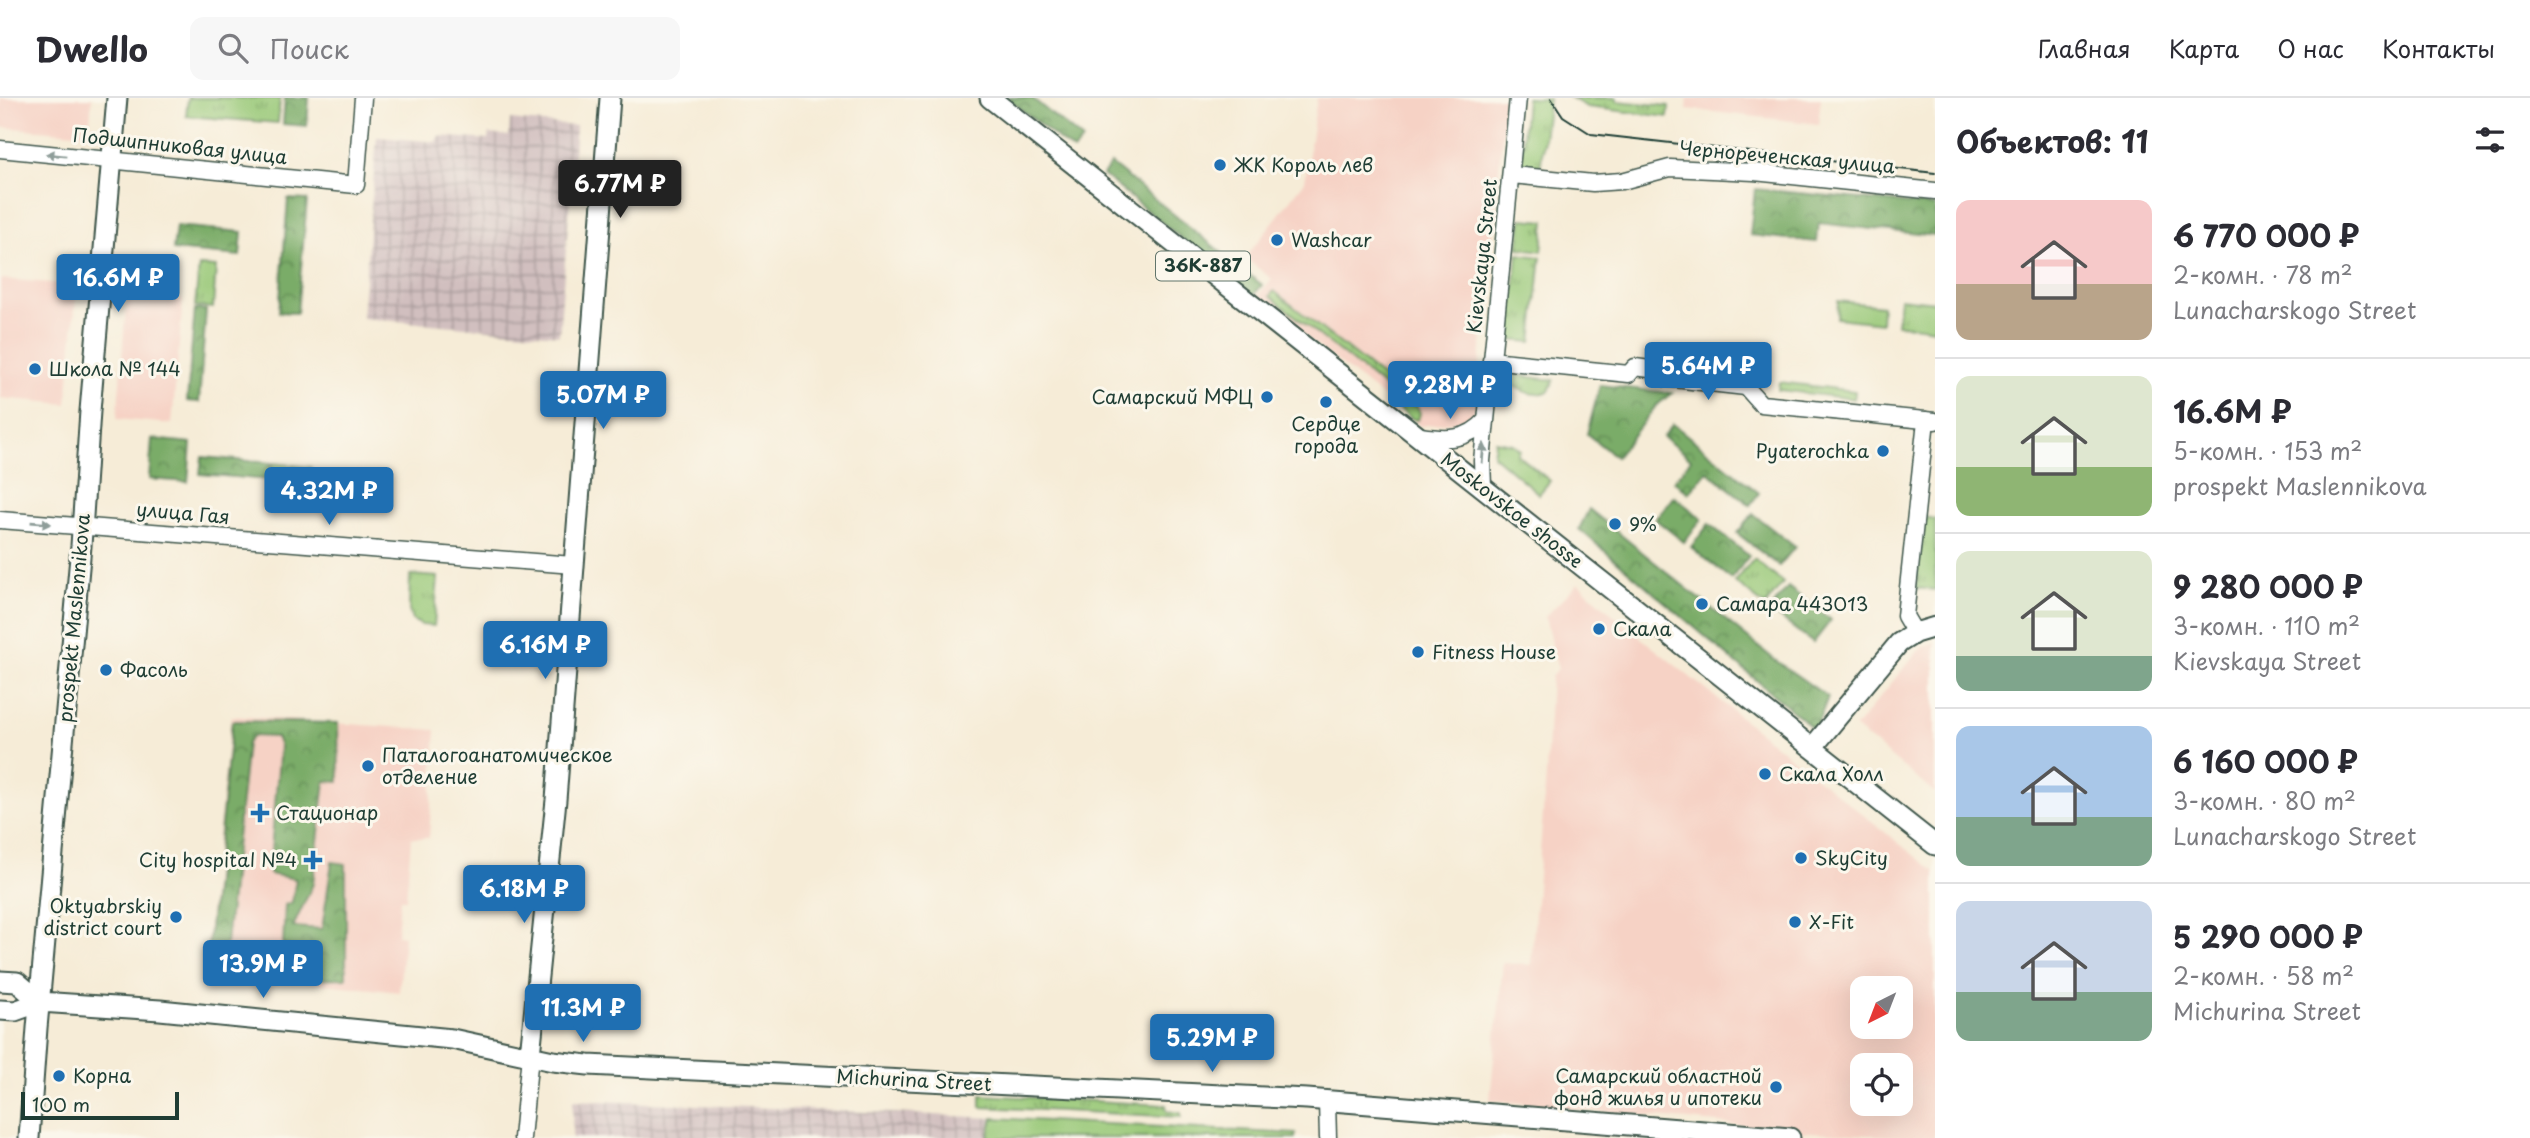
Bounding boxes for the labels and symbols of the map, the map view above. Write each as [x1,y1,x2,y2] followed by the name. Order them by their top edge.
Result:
[72,120,289,170] street label: Подшипниковая улица
[1678,133,1896,179] street label: Чернореченская улица
[45,149,67,160] one-way arrow
[1233,150,1373,178] place label: ЖК Король лев
[1212,157,1228,173] marker: ЖК Король лев
[555,160,685,220] pin: 6.77M ₽
[1459,177,1503,335] street label: Kievskaya Street
[1291,225,1372,253] place label: Washcar
[1269,232,1285,248] marker: Washcar
[1156,252,1250,280] road number: 36К-887
[53,254,183,314] pin: 16.6M ₽
[1643,342,1773,402] pin: 5.64M ₽
[49,354,181,382] place label: Школа № 144
[27,361,43,377] marker: Школа № 144
[1385,362,1515,421] pin: 9.28M ₽
[538,372,668,431] pin: 5.07M ₽
[1092,382,1253,410] place label: Самарский МФЦ
[1259,389,1275,405] marker: Самарский МФЦ
[1318,394,1334,410] marker: Сердце города
[1291,409,1361,459] place label: Сердце города
[1756,436,1869,464] place label: Pyaterochka
[1478,441,1489,463] one-way arrow
[1875,443,1891,459] marker: Pyaterochka
[1436,445,1590,574] street label: Moskovskoe shosse
[264,468,394,527] pin: 4.32M ₽
[135,494,231,530] street label: улица Гая
[1629,509,1657,537] place label: 9%
[50,512,96,724] street label: prospekt Maslennikova
[1607,516,1623,532] marker: 9%
[30,518,52,529] one-way arrow
[1716,589,1868,617] place label: Самара 443013
[1694,596,1710,612] marker: Самара 443013
[1613,614,1671,642] place label: Скала
[1591,621,1607,637] marker: Скала
[480,622,610,681] pin: 6.16M ₽
[1432,637,1556,665] place label: Fitness House
[1410,644,1426,660] marker: Fitness House
[120,655,188,683] place label: Фасоль
[98,662,114,678] marker: Фасоль
[382,740,613,790] place label: Паталогоанатомическое отделение
[360,758,376,774] marker: Паталогоанатомическое отделение
[1779,759,1884,787] place label: Скала Холл
[1757,766,1773,782] marker: Скала Холл
[276,798,378,826] place label: Стационар
[250,803,270,823] marker: Стационар
[1815,843,1888,871] place label: SkyCity
[139,845,297,873] place label: City hospital №4
[303,850,323,870] marker: City hospital №4
[1793,850,1809,866] marker: SkyCity
[459,866,589,925] pin: 6.18M ₽
[44,891,162,941] place label: Oktyabrskiy district court
[1809,907,1854,935] place label: X-Fit
[168,909,184,925] marker: Oktyabrskiy district court
[1787,914,1803,930] marker: X-Fit
[198,940,328,1000] pin: 13.9M ₽
[1850,976,1913,1040] north arrow
[518,984,648,1044] pin: 11.3M ₽
[1147,1014,1277,1074] pin: 5.29M ₽
[73,1061,131,1089] place label: Корна
[836,1061,993,1097] street label: Michurina Street
[1554,1061,1762,1111] place label: Самарский областной фонд жилья и ипотеки
[51,1068,67,1084] marker: Корна
[1768,1079,1784,1095] marker: Самарский областной фонд жилья и ипотеки
[21,1089,178,1121] scale bar

